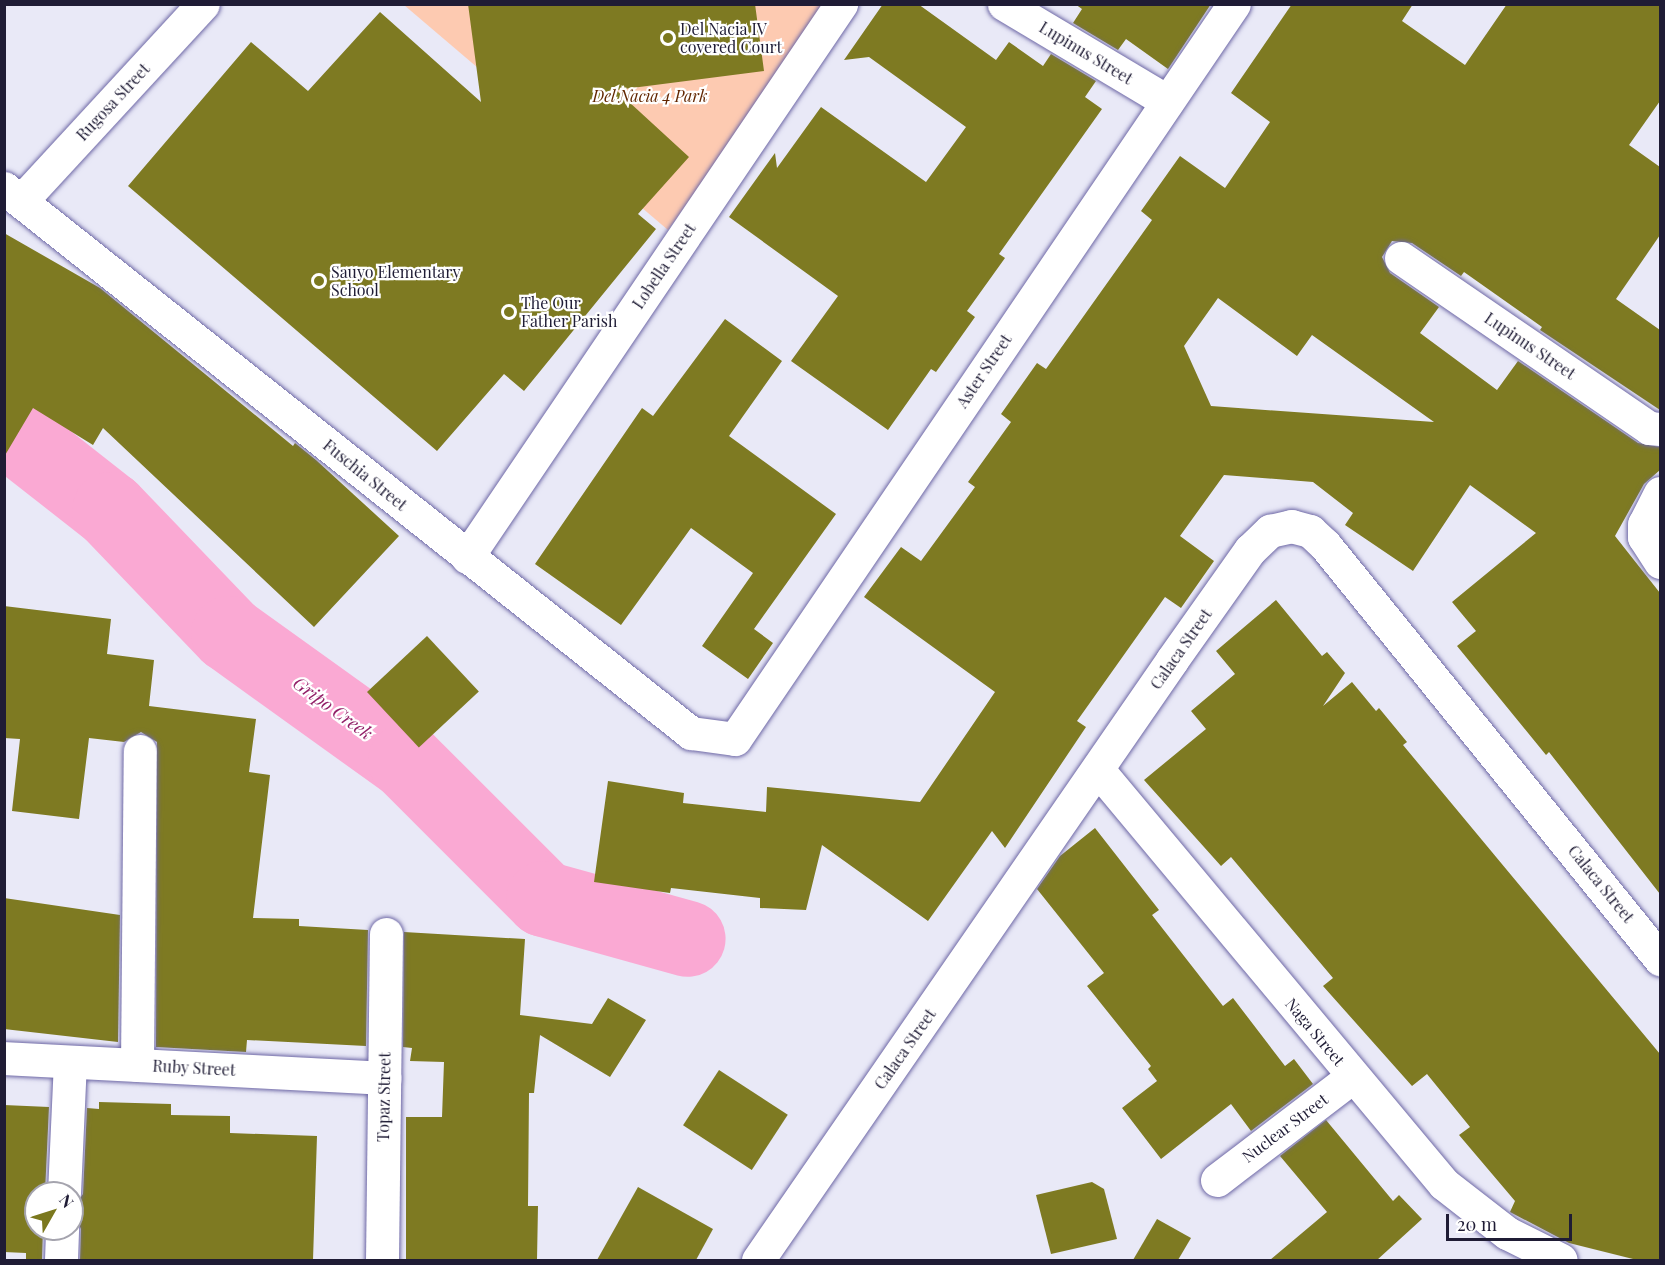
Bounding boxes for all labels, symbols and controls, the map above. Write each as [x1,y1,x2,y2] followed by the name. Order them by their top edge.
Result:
[1036,18,1136,88] street label: Lupinus Street
[680,19,782,57] place label: Del Nacia IV covered Court
[661,31,675,45] marker: Del Nacia IV covered Court
[72,59,154,145] street label: Rugosa Street
[592,86,708,106] park label: Del Nacia 4 Park
[628,219,700,313] street label: Lobella Street
[331,262,461,300] place label: Sauyo Elementary School
[312,274,326,288] marker: Sauyo Elementary School
[521,293,618,331] place label: The Our Father Parish
[502,305,516,319] marker: The Our Father Parish
[1481,309,1579,383] street label: Lupinus Street
[952,330,1016,412] street label: Aster Street
[319,435,411,515] street label: Fuschia Street
[1146,605,1216,693] street label: Calaca Street
[289,672,377,744] water label: Gripo Creek
[1564,841,1638,927] street label: Calaca Street
[1281,994,1349,1070] street label: Naga Street
[870,1005,940,1093] street label: Calaca Street
[374,1052,394,1142] street label: Topaz Street
[152,1056,236,1080] street label: Ruby Street
[1238,1089,1332,1167] street label: Nuclear Street
[24,1181,84,1241] north arrow
[55,1190,79,1212] text: N
[1449,1202,1575,1240] scale bar
[1457,1212,1497,1236] text: 20 m

